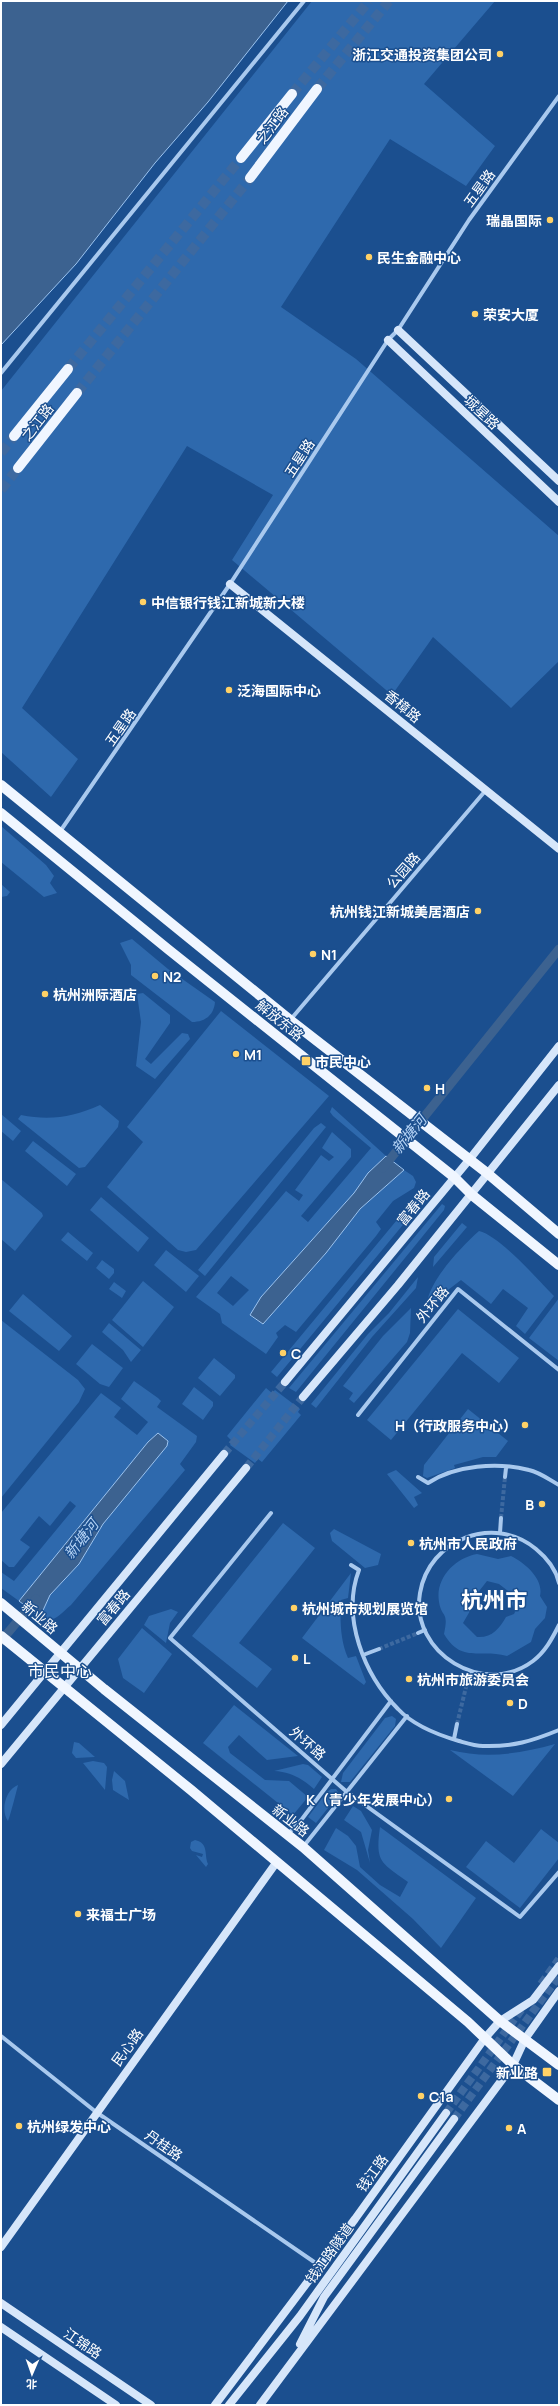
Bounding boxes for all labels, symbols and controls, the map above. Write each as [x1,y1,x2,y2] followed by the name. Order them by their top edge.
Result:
[352,45,492,64] place label: 浙江交通投资集团公司
[495,49,505,59] marker: 浙江交通投资集团公司
[252,103,292,147] street label: 之江路
[459,165,499,211] street label: 五星路
[486,211,542,230] place label: 瑞晶国际
[545,215,555,225] marker: 瑞晶国际
[377,248,461,267] place label: 民生金融中心
[364,252,374,262] marker: 民生金融中心
[483,305,539,324] place label: 荣安大厦
[470,309,480,319] marker: 荣安大厦
[460,391,504,433] street label: 城星路
[17,400,57,444] street label: 之江路
[280,435,318,481] street label: 五星路
[151,593,305,612] place label: 中信银行钱江新城新大楼
[138,597,148,607] marker: 中信银行钱江新城新大楼
[237,681,321,700] place label: 泛海国际中心
[224,685,234,695] marker: 泛海国际中心
[381,685,425,727] street label: 香樟路
[100,704,140,750] street label: 五星路
[382,848,424,892] street label: 公园路
[330,902,470,921] place label: 杭州钱江新城美居酒店
[473,906,483,916] marker: 杭州钱江新城美居酒店
[321,945,337,964] place label: N1
[308,949,318,959] marker: N1
[163,967,181,986] place label: N2
[150,971,160,981] marker: N2
[53,985,137,1004] place label: 杭州洲际酒店
[40,989,50,999] marker: 杭州洲际酒店
[252,995,308,1045] street label: 解放东路
[244,1045,262,1064] place label: M1
[231,1049,241,1059] marker: M1
[315,1052,371,1071] place label: 市民中心
[300,1055,312,1067] marker: 市民中心
[435,1079,445,1098] place label: H
[422,1083,432,1093] marker: H
[387,1108,433,1158] water label: 新塘河
[392,1185,434,1229] street label: 富春路
[411,1282,453,1326] street label: 外环路
[291,1344,301,1363] place label: C
[278,1348,288,1358] marker: C
[395,1416,517,1435] place label: H（行政服务中心）
[520,1420,530,1430] marker: H（行政服务中心）
[525,1495,534,1514] place label: B
[537,1499,547,1509] marker: B
[59,1512,105,1563] water label: 新塘河
[419,1534,517,1553] place label: 杭州市人民政府
[406,1538,416,1548] marker: 杭州市人民政府
[92,1585,134,1629] street label: 富春路
[461,1585,527,1615] district label: 杭州市
[18,1596,62,1638] street label: 新业路
[302,1599,428,1618] place label: 杭州城市规划展览馆
[289,1603,299,1613] marker: 杭州城市规划展览馆
[303,1649,311,1668] place label: L
[290,1653,300,1663] marker: L
[28,1660,92,1682] district label: 市民中心
[417,1670,529,1689] place label: 杭州市旅游委员会
[404,1674,414,1684] marker: 杭州市旅游委员会
[518,1694,528,1713] place label: D
[505,1698,515,1708] marker: D
[286,1722,330,1764] street label: 外环路
[306,1790,441,1809] place label: K（青少年发展中心）
[444,1794,454,1804] marker: K（青少年发展中心）
[269,1800,313,1840] street label: 新业路
[86,1905,156,1924] place label: 来福士广场
[73,1909,83,1919] marker: 来福士广场
[107,2024,147,2070] street label: 民心路
[496,2063,538,2082] place label: 新业路
[541,2066,553,2078] marker: 新业路
[429,2087,454,2106] place label: C1a
[416,2091,426,2101] marker: C1a
[27,2117,111,2136] place label: 杭州绿发中心
[517,2119,527,2138] place label: A
[14,2121,24,2131] marker: 杭州绿发中心
[504,2123,514,2133] marker: A
[141,2125,187,2165] street label: 丹桂路
[352,2150,392,2196] street label: 钱江路
[301,2219,357,2287] street label: 钱江路隧道
[60,2323,106,2363] street label: 江锦路
[12,2354,52,2394] north arrow
[26,2377,37,2392] text: 北

